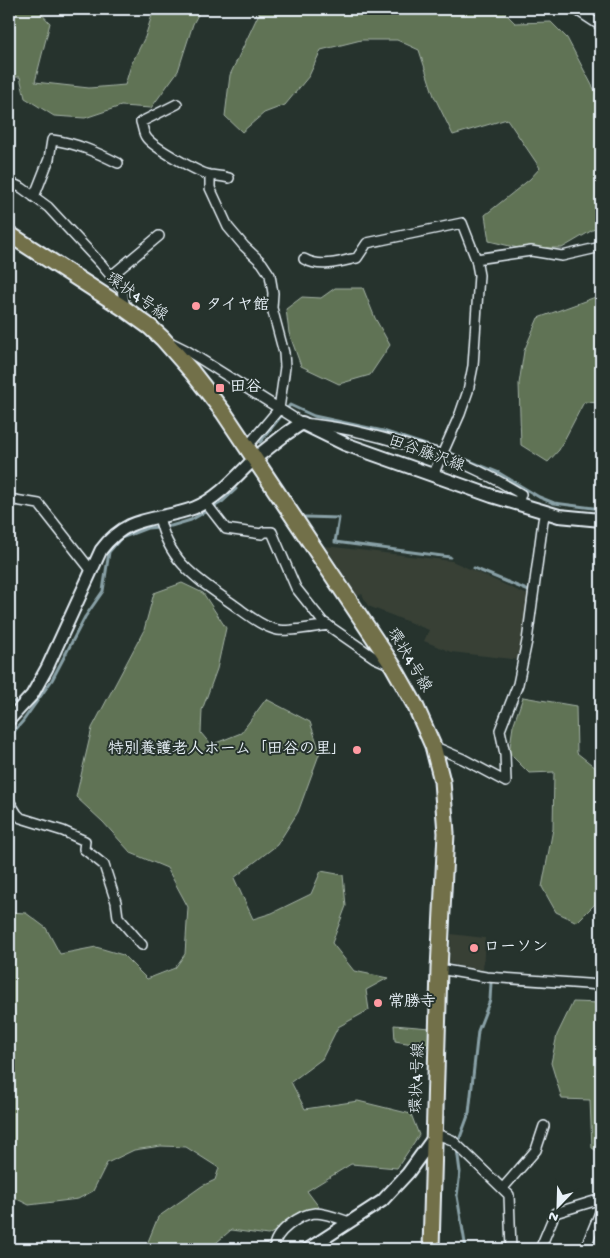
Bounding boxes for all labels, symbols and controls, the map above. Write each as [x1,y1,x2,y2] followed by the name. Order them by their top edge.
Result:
[101,268,172,326] street label: 環状4号線
[206,296,269,316] place label: タイヤ館
[190,300,202,312] marker: タイヤ館
[230,378,262,398] place label: 田谷
[214,382,226,394] marker: 田谷
[385,431,468,478] street label: 田谷藤沢線
[381,624,436,697] street label: 環状4号線
[108,739,347,760] place label: 特別養護老人ホーム「田谷の里」
[351,744,363,756] marker: 特別養護老人ホーム「田谷の里」
[484,939,548,958] place label: ローソン
[468,942,480,954] marker: ローソン
[388,992,436,1013] place label: 常勝寺
[372,997,384,1009] marker: 常勝寺
[406,1042,430,1114] street label: 環状4号線
[532,1180,582,1230] north arrow
[546,1206,561,1225] text: N

